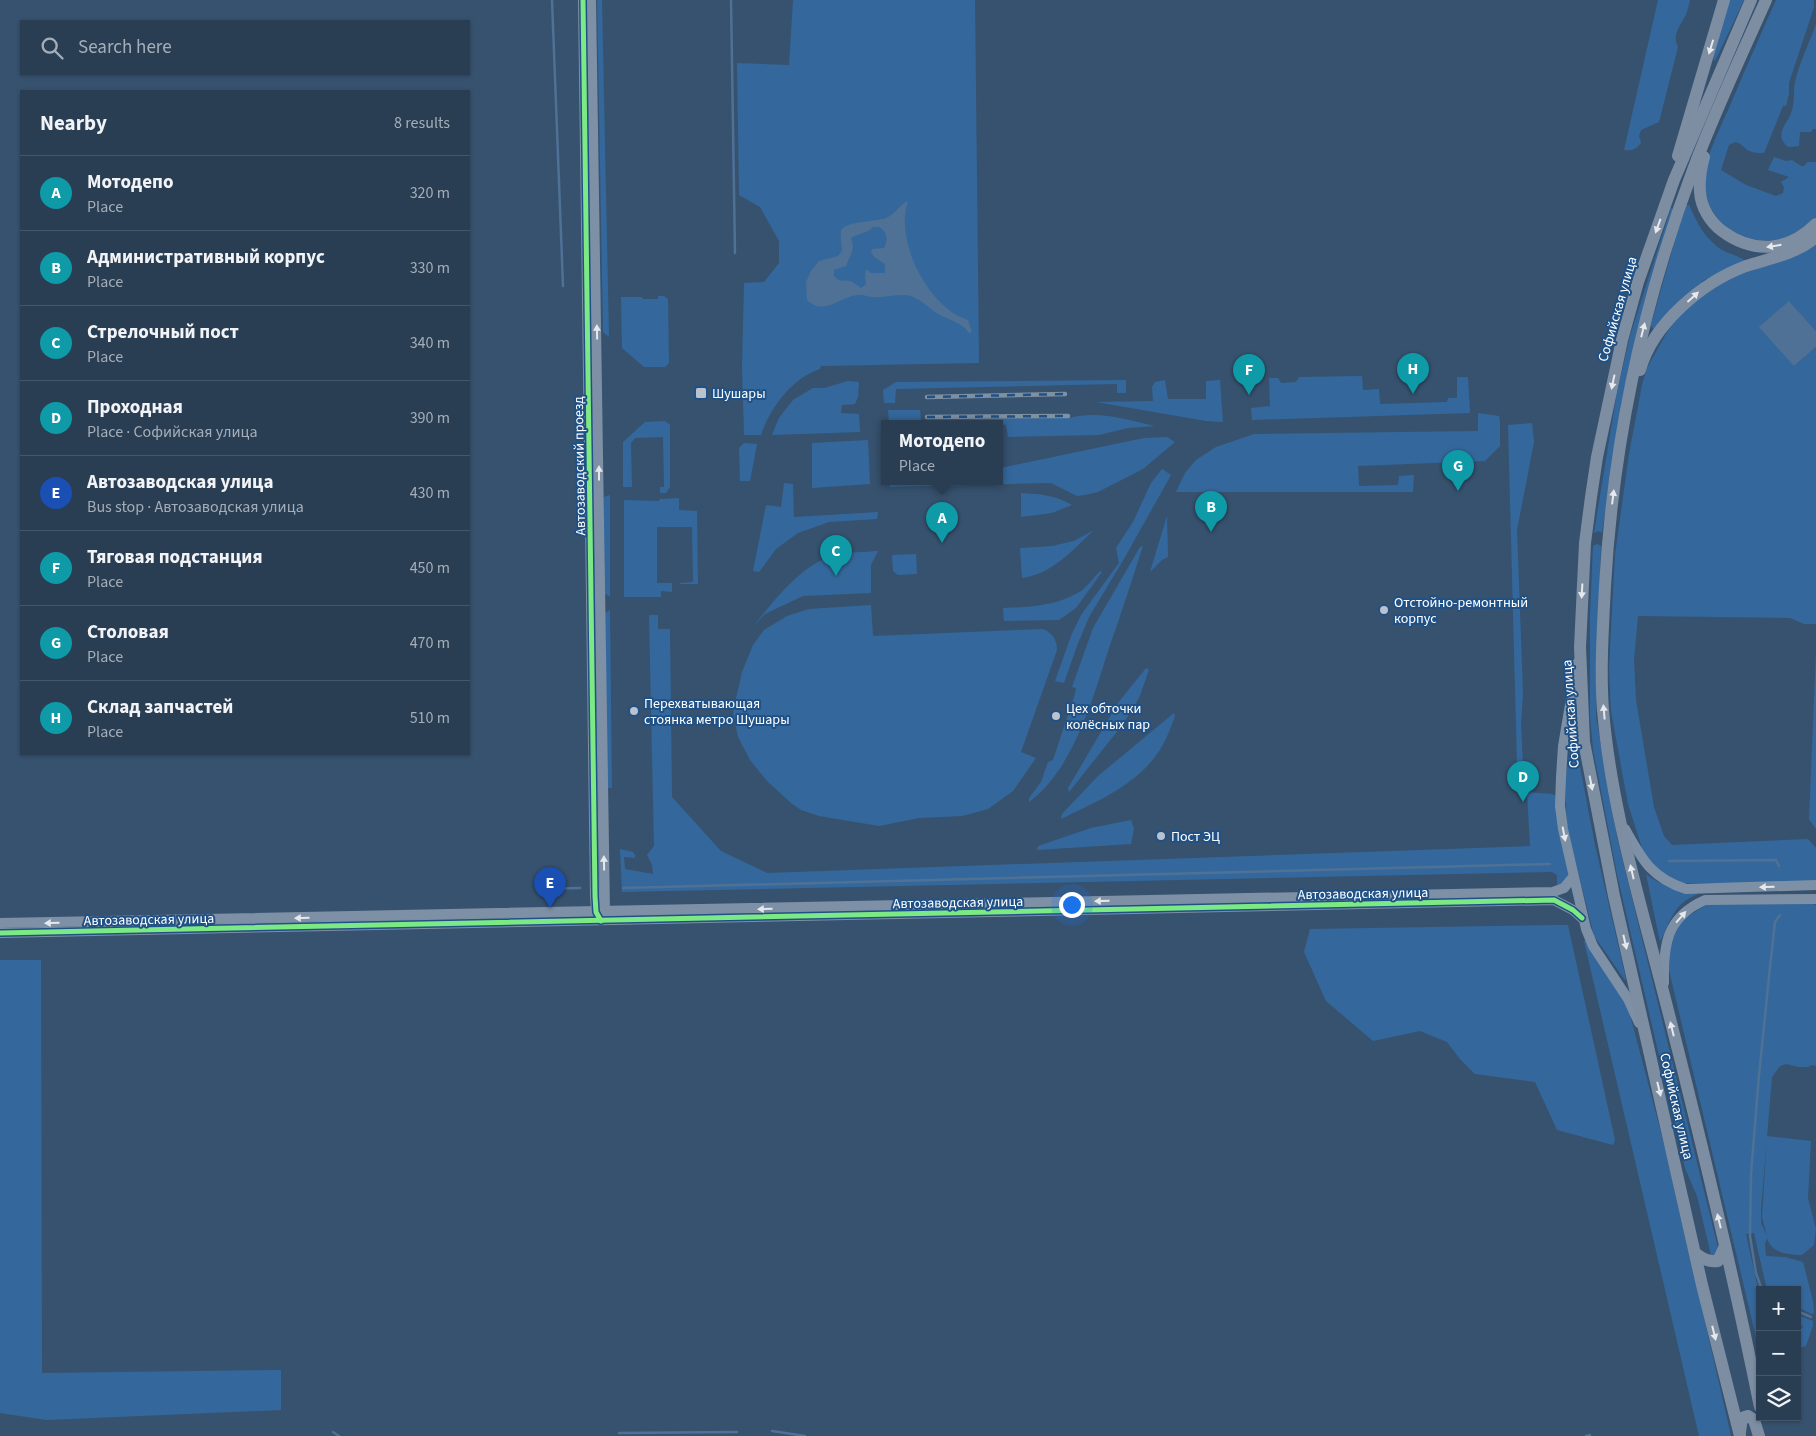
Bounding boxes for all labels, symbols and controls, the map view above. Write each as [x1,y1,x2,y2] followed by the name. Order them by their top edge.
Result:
[20,20,470,75] search box
[38,34,66,62] icon: search
[78,34,172,61] text: Search here
[1706,40,1714,55] one-way arrow
[40,108,107,138] text: Nearby
[394,112,450,134] text: 8 results
[87,169,173,196] text: Мотодепо
[51,182,61,204] text: A
[410,182,450,204] text: 320 m
[87,196,123,218] text: Place
[1654,219,1662,234] one-way arrow
[1765,242,1781,250] one-way arrow
[87,244,325,271] text: Административный корпус
[1593,254,1643,364] street label: Софийская улица
[51,257,61,279] text: B
[410,257,450,279] text: 330 m
[87,271,123,293] text: Place
[1687,291,1699,303] one-way arrow
[87,319,239,346] text: Стрелочный пост
[1639,322,1647,337] one-way arrow
[593,323,601,339] one-way arrow
[51,332,61,354] text: C
[410,332,450,354] text: 340 m
[87,346,123,368] text: Place
[1397,353,1429,394] pin: H
[1233,354,1265,395] pin: F
[1609,374,1617,389] one-way arrow
[712,384,766,404] place label: Шушары
[694,386,708,400] marker: Шушары
[87,394,183,421] text: Проходная
[569,396,591,536] street label: Автозаводский проезд
[51,407,61,429] text: D
[410,407,450,429] text: 390 m
[881,420,1003,485] popup
[87,421,258,443] text: Place · Софийская улица
[899,428,985,455] text: Мотодепо
[1442,450,1474,491] pin: G
[899,455,935,477] text: Place
[595,465,603,481] one-way arrow
[87,469,273,496] text: Автозаводская улица
[52,482,60,504] text: E
[410,482,450,504] text: 430 m
[1609,488,1617,504] one-way arrow
[1195,491,1227,532] pin: B
[87,496,304,518] text: Bus stop · Автозаводская улица
[926,502,958,543] pin: A
[820,535,852,576] pin: C
[87,544,263,571] text: Тяговая подстанция
[52,557,60,579] text: F
[410,557,450,579] text: 450 m
[87,571,123,593] text: Place
[1578,584,1586,600] one-way arrow
[1394,593,1528,629] place label: Отстойно-ремонтный корпус
[1378,604,1390,616] marker: Отстойно-ремонтный корпус
[87,619,169,646] text: Столовая
[51,632,61,654] text: G
[410,632,450,654] text: 470 m
[87,646,123,668] text: Place
[1557,659,1585,769] street label: Софийская улица
[87,694,233,721] text: Склад запчастей
[644,694,790,730] place label: Перехватывающая стоянка метро Шушары
[1066,699,1150,735] place label: Цех обточки колёсных пар
[1600,704,1608,720] one-way arrow
[628,705,640,717] marker: Перехватывающая стоянка метро Шушары
[51,707,61,729] text: H
[410,707,450,729] text: 510 m
[1050,710,1062,722] marker: Цех обточки колёсных пар
[87,721,123,743] text: Place
[1507,761,1539,802] pin: D
[1587,775,1595,790] one-way arrow
[1171,827,1220,847] place label: Пост ЭЦ
[1560,827,1568,842] one-way arrow
[1155,830,1167,842] marker: Пост ЭЦ
[600,855,608,871] one-way arrow
[1628,864,1636,879] one-way arrow
[534,867,566,908] pin: E
[1298,883,1428,905] street label: Автозаводская улица
[1759,883,1775,891] one-way arrow
[893,892,1023,914] street label: Автозаводская улица
[1059,892,1085,918] your location
[1094,897,1110,905] one-way arrow
[756,905,772,913] one-way arrow
[84,909,214,931] street label: Автозаводская улица
[1675,912,1687,924] one-way arrow
[294,914,310,922] one-way arrow
[44,919,60,927] one-way arrow
[1621,934,1629,949] one-way arrow
[1668,1022,1676,1037] one-way arrow
[1654,1051,1698,1161] street label: Софийская улица
[1655,1082,1663,1097] one-way arrow
[1715,1214,1723,1229] one-way arrow
[1756,1286,1801,1421] map controls
[1756,1286,1801,1331] button: +
[1710,1325,1718,1340] one-way arrow
[1756,1331,1801,1376] button: −
[1756,1376,1801,1421] button: layers

